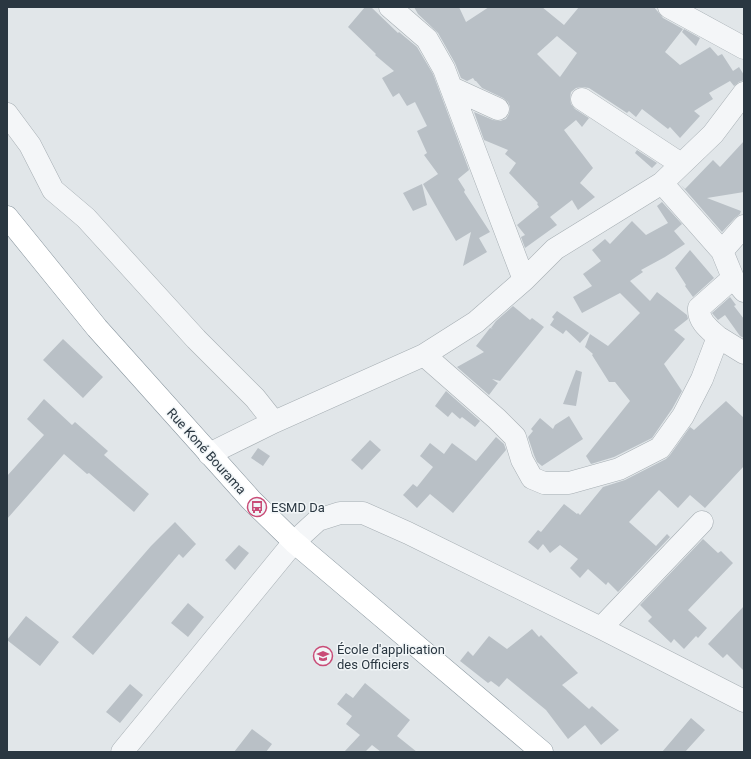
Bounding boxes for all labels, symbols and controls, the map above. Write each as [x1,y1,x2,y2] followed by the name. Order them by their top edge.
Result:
[164,405,249,497] street label: Rue Koné Bourama
[246,496,268,518] bus stop icon: ESMD Da
[271,500,325,515] place label: ESMD Da
[337,642,445,672] place label: École d'application des Officiers
[312,645,334,667] school or university icon: École d'application des Officiers

